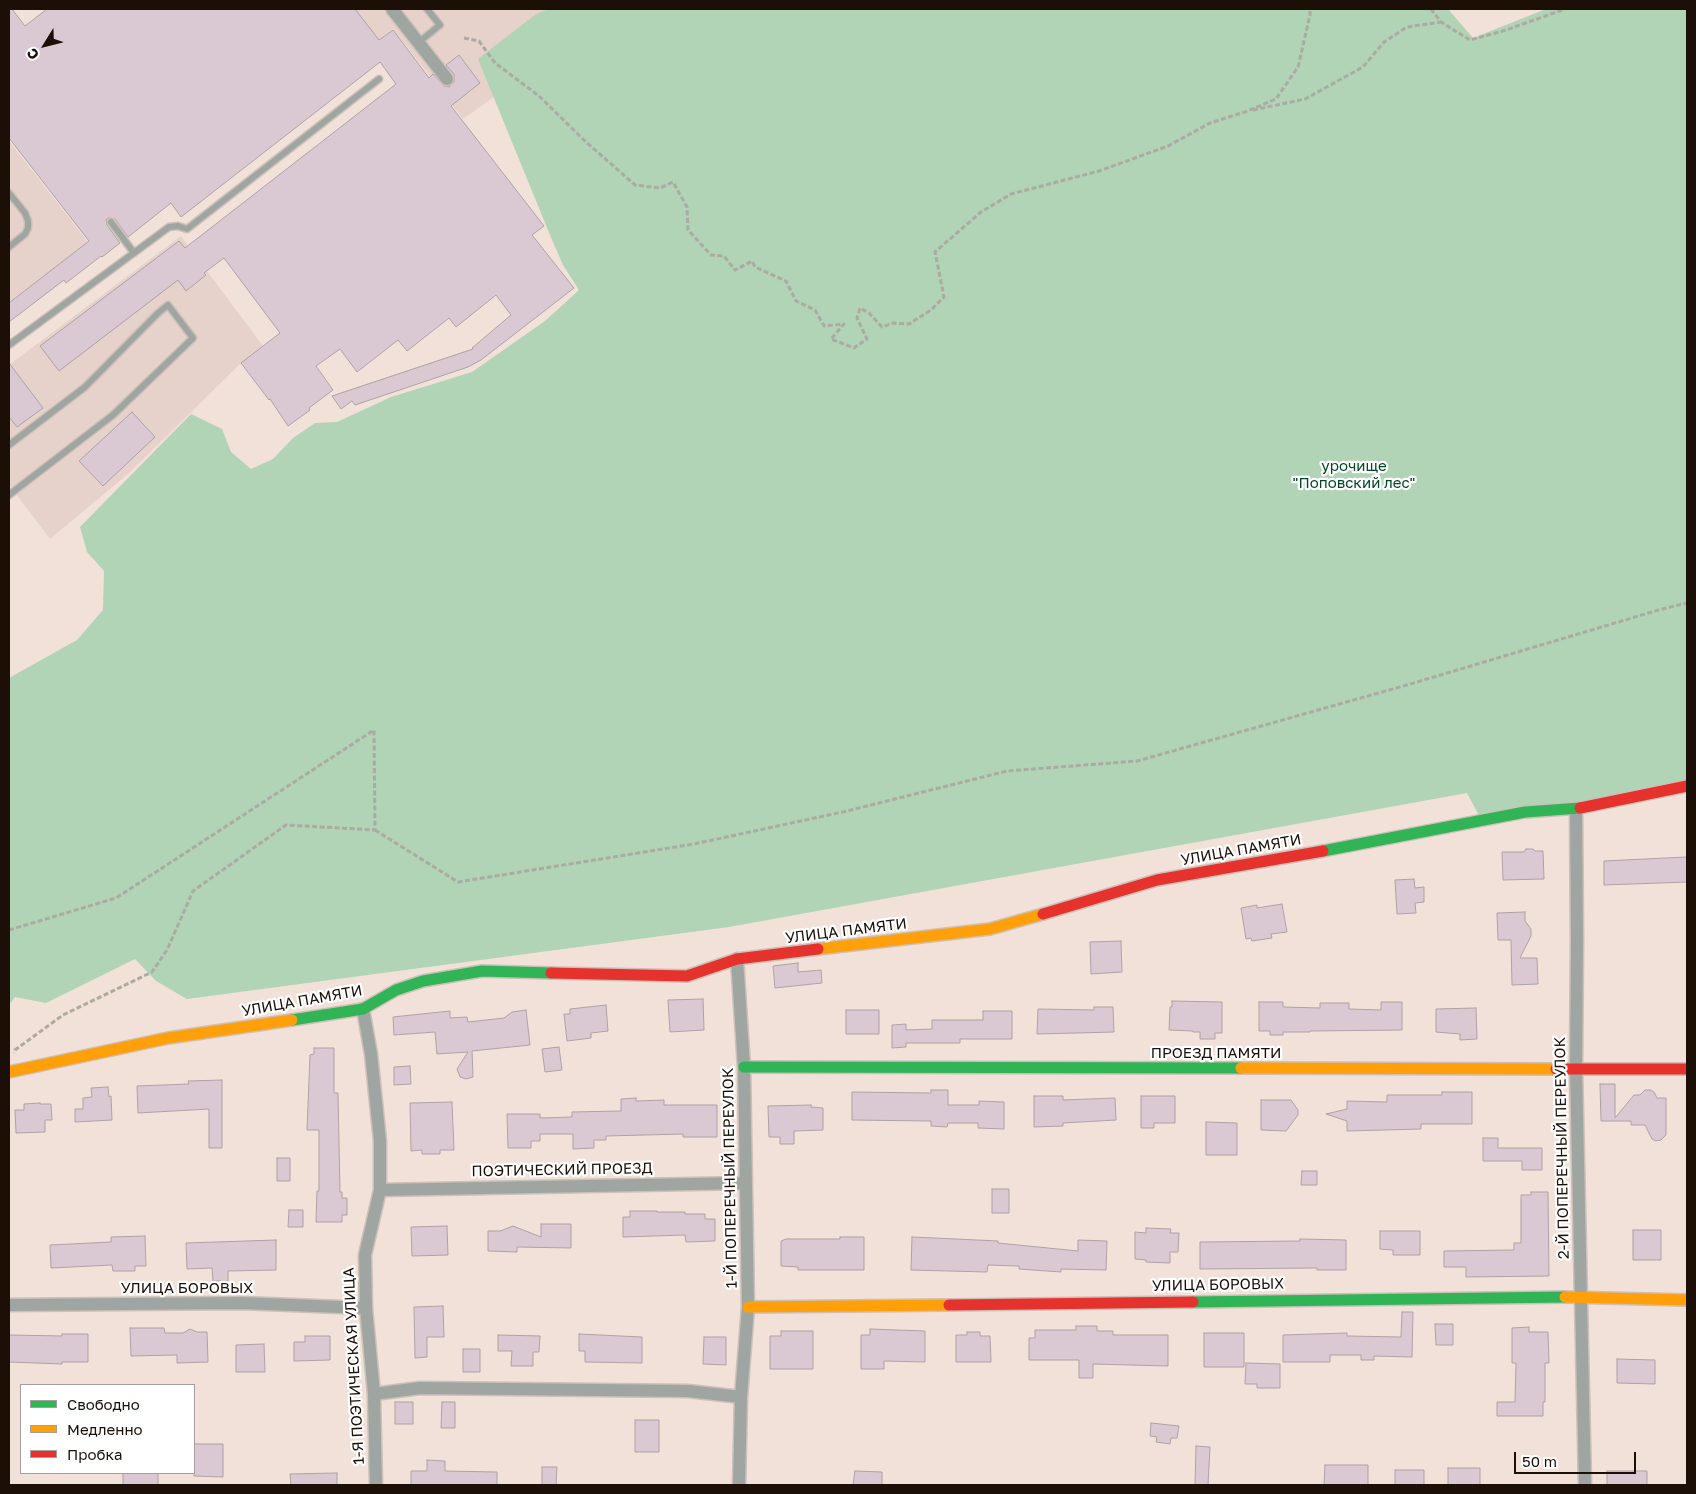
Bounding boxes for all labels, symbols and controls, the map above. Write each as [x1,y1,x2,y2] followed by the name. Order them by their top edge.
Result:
[20,20,70,70] north arrow
[23,45,42,63] text: С
[1293,457,1415,492] park label: урочище "Поповский лес"
[1179,831,1303,869] street label: УЛИЦА ПАМЯТИ
[784,915,908,947] street label: УЛИЦА ПАМЯТИ
[240,982,364,1020] street label: УЛИЦА ПАМЯТИ
[1551,1037,1573,1259] street label: 2-Й ПОПЕРЕЧНЫЙ ПЕРЕУЛОК
[1151,1044,1281,1062] street label: ПРОЕЗД ПАМЯТИ
[719,1067,741,1289] street label: 1-Й ПОПЕРЕЧНЫЙ ПЕРЕУЛОК
[471,1159,653,1181] street label: ПОЭТИЧЕСКИЙ ПРОЕЗД
[340,1267,368,1465] street label: 1-Я ПОЭТИЧЕСКАЯ УЛИЦА
[1152,1275,1284,1295] street label: УЛИЦА БОРОВЫХ
[121,1279,253,1297] street label: УЛИЦА БОРОВЫХ
[20,1384,195,1474] legend
[67,1395,140,1413] text: Свободно
[67,1420,143,1438] text: Медленно
[1516,1442,1638,1474] scale bar
[67,1445,122,1463] text: Пробка
[1522,1452,1557,1470] text: 50 m

